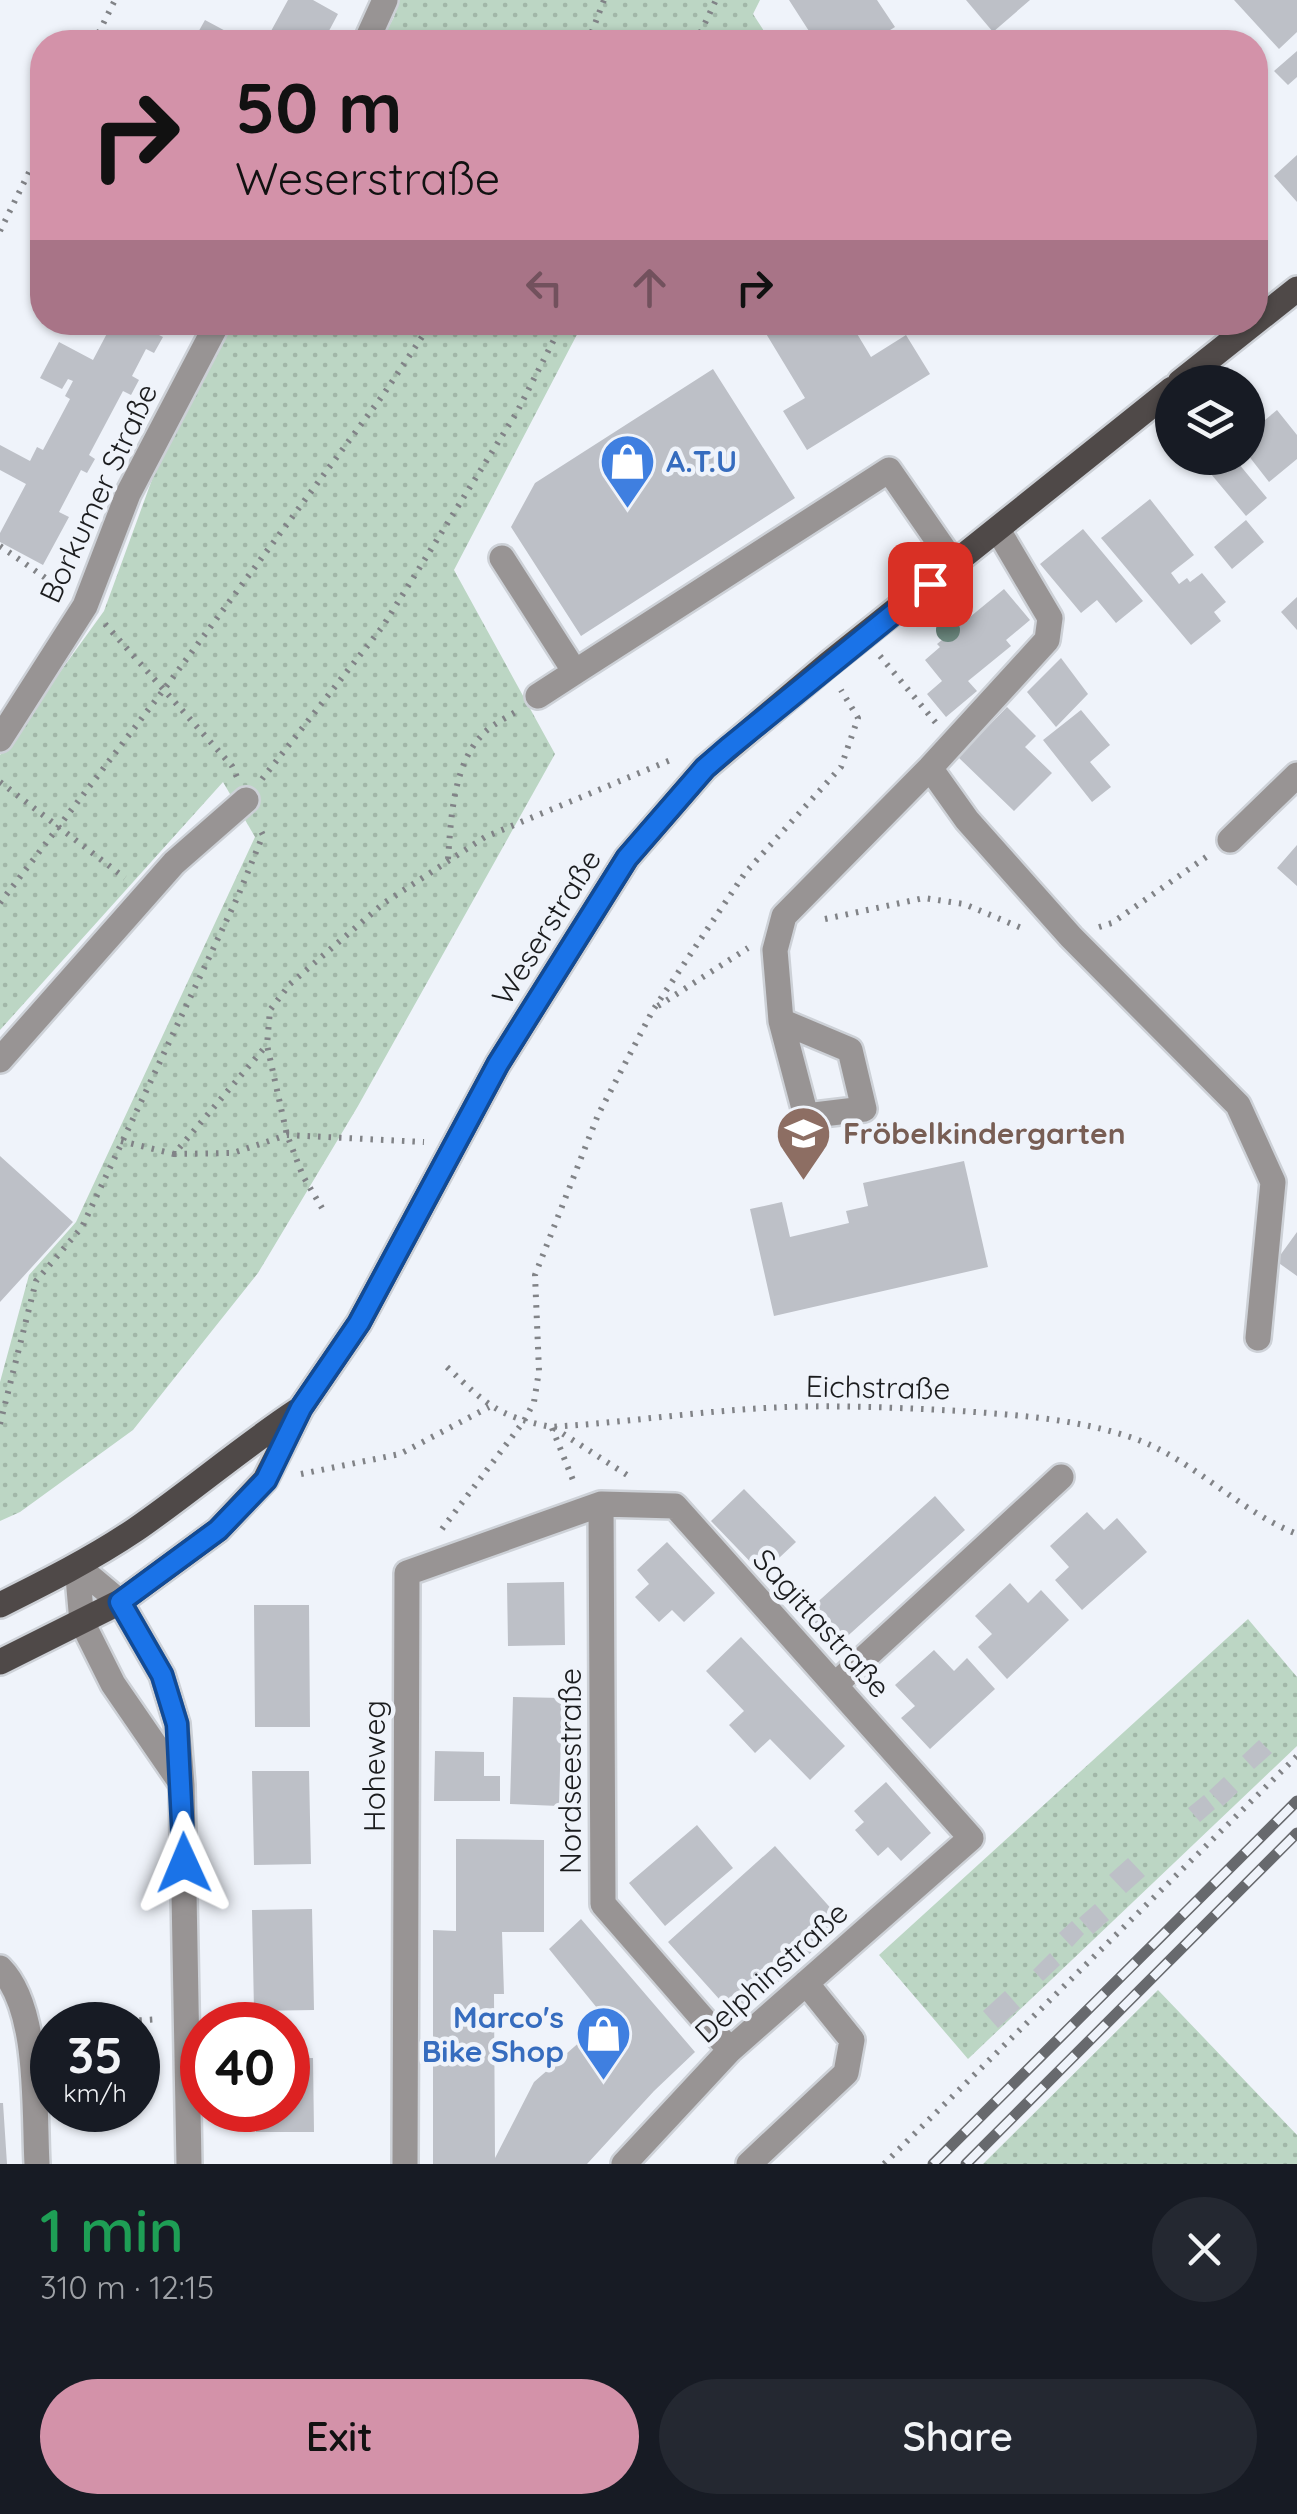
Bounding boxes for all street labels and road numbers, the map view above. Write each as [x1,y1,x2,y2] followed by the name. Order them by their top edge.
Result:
[31,377,165,609] street label: Borkumer Straße
[483,842,609,1012] street label: Weserstraße
[805,1367,951,1407] street label: Eichstraße
[745,1541,899,1705] street label: Sagittastraße
[551,1668,589,1874] street label: Nordseestraße
[355,1700,393,1832] street label: Hoheweg
[686,1893,856,2051] street label: Delphinstraße

